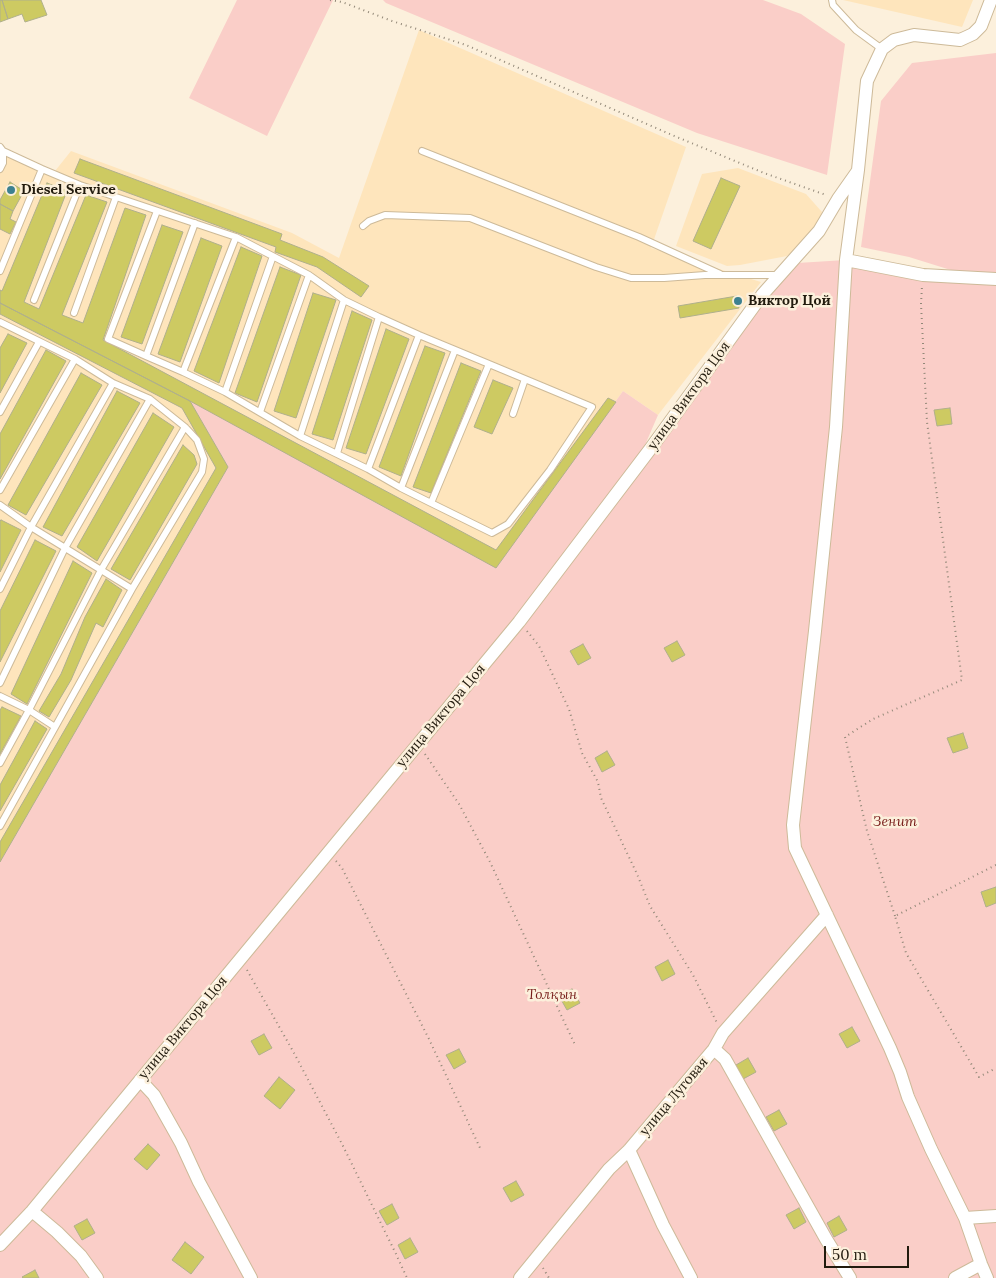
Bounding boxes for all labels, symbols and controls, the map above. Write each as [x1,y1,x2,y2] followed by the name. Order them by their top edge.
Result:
[21,182,116,198] place label: Diesel Service
[5,184,17,196] marker: Diesel Service
[748,293,831,309] place label: Виктор Цой
[732,295,744,307] marker: Виктор Цой
[644,339,734,453] street label: улица Виктора Цоя
[393,661,489,771] street label: улица Виктора Цоя
[873,814,917,830] park label: Зенит
[135,973,231,1083] street label: улица Виктора Цоя
[527,987,577,1003] park label: Толқын
[636,1054,712,1140] street label: улица Луговая
[826,1236,911,1268] scale bar
[832,1245,867,1264] text: 50 m

